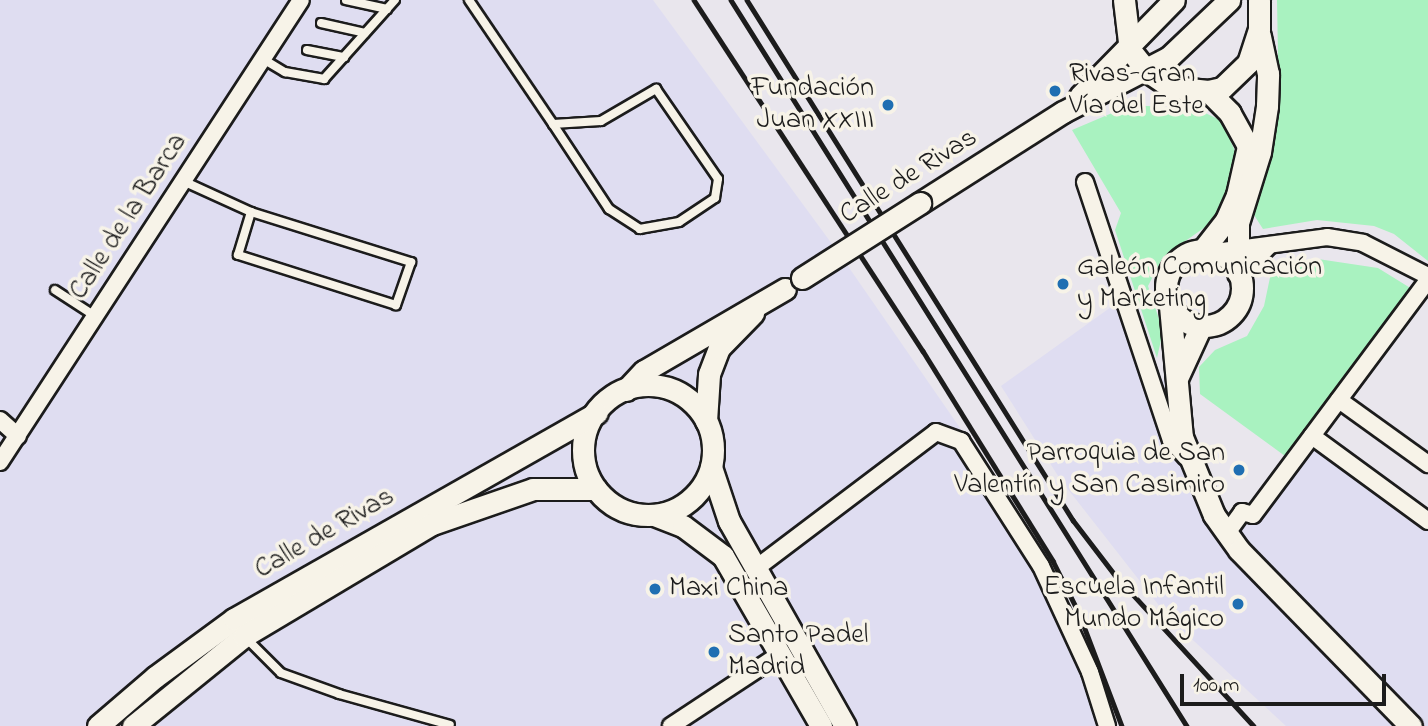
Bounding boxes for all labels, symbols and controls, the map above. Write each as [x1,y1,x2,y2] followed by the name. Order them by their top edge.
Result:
[1069,58,1204,124] place label: Rivas-Gran Vía del Este
[751,72,874,138] place label: Fundación Juan XXIII
[1047,83,1063,99] marker: Rivas-Gran Vía del Este
[880,97,896,113] marker: Fundación Juan XXIII
[834,122,984,232] street label: Calle de Rivas
[63,127,195,307] street label: Calle de la Barca
[1077,251,1322,317] place label: Galeón Comunicación y Marketing
[1055,276,1071,292] marker: Galeón Comunicación y Marketing
[954,437,1225,503] place label: Parroquia de San Valentín y San Casimiro
[1231,462,1247,478] marker: Parroquia de San Valentín y San Casimiro
[249,481,401,587] street label: Calle de Rivas
[1044,571,1224,637] place label: Escuela Infantil Mundo Mágico
[669,572,788,606] place label: Maxi China
[647,581,663,597] marker: Maxi China
[1230,596,1246,612] marker: Escuela Infantil Mundo Mágico
[728,619,869,685] place label: Santo Padel Madrid
[706,644,722,660] marker: Santo Padel Madrid
[1183,660,1390,704] scale bar
[1193,671,1239,701] text: 100 m

